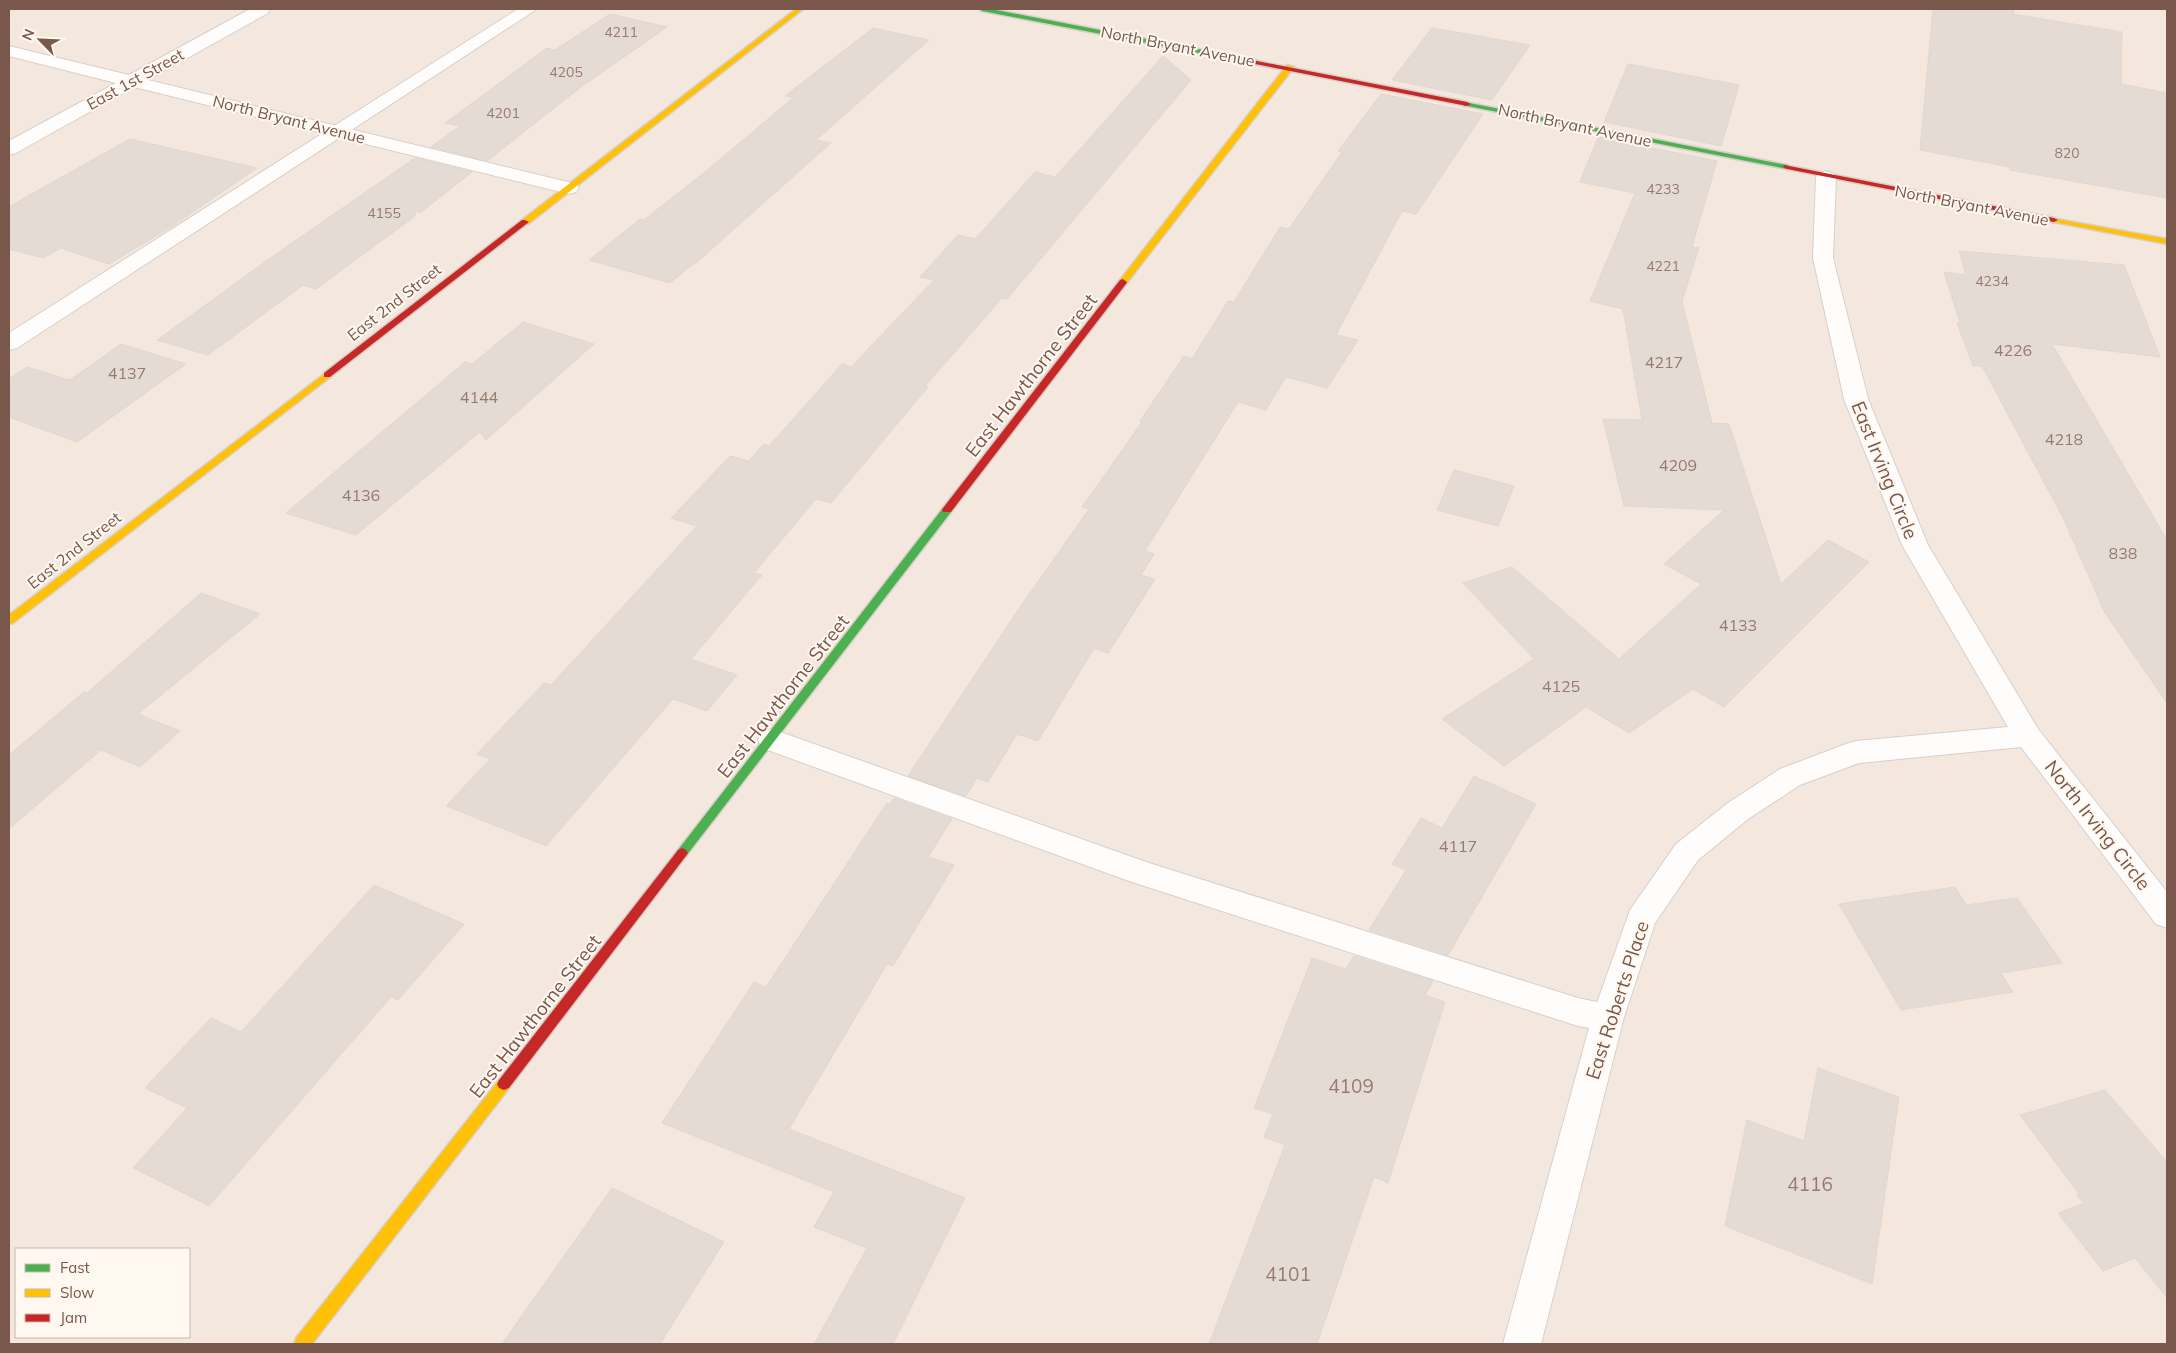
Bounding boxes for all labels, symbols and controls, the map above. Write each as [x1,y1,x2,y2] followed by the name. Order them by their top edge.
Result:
[15,15,65,65] north arrow
[1099,21,1257,71] street label: North Bryant Avenue
[604,23,638,41] house number: 4211
[18,26,38,43] text: N
[83,44,187,114] street label: East 1st Street
[549,63,583,81] house number: 4205
[211,90,367,148] street label: North Bryant Avenue
[1496,99,1654,151] street label: North Bryant Avenue
[486,104,520,122] house number: 4201
[2054,144,2080,162] house number: 820
[1646,180,1680,198] house number: 4233
[1893,180,2051,230] street label: North Bryant Avenue
[367,204,401,222] house number: 4155
[1646,257,1680,275] house number: 4221
[343,259,445,345] street label: East 2nd Street
[1975,272,2009,290] house number: 4234
[960,288,1102,461] street label: East Hawthorne Street
[1994,340,2032,360] house number: 4226
[1645,352,1683,372] house number: 4217
[108,363,146,383] house number: 4137
[460,387,499,407] house number: 4144
[1846,398,1924,542] street label: East Irving Circle
[2045,429,2083,449] house number: 4218
[1659,455,1697,475] house number: 4209
[342,485,380,505] house number: 4136
[23,507,125,593] street label: East 2nd Street
[2109,543,2137,563] house number: 838
[712,609,854,782] street label: East Hawthorne Street
[1719,615,1757,635] house number: 4133
[1542,676,1580,696] house number: 4125
[2040,755,2156,895] street label: North Irving Circle
[1439,836,1477,856] house number: 4117
[1580,918,1654,1082] street label: East Roberts Place
[464,929,606,1102] street label: East Hawthorne Street
[1328,1074,1374,1098] house number: 4109
[1787,1172,1833,1196] house number: 4116
[15,1248,190,1338] legend
[60,1258,90,1277] text: Fast
[1265,1262,1311,1286] house number: 4101
[60,1283,94,1302] text: Slow
[60,1308,87,1327] text: Jam

